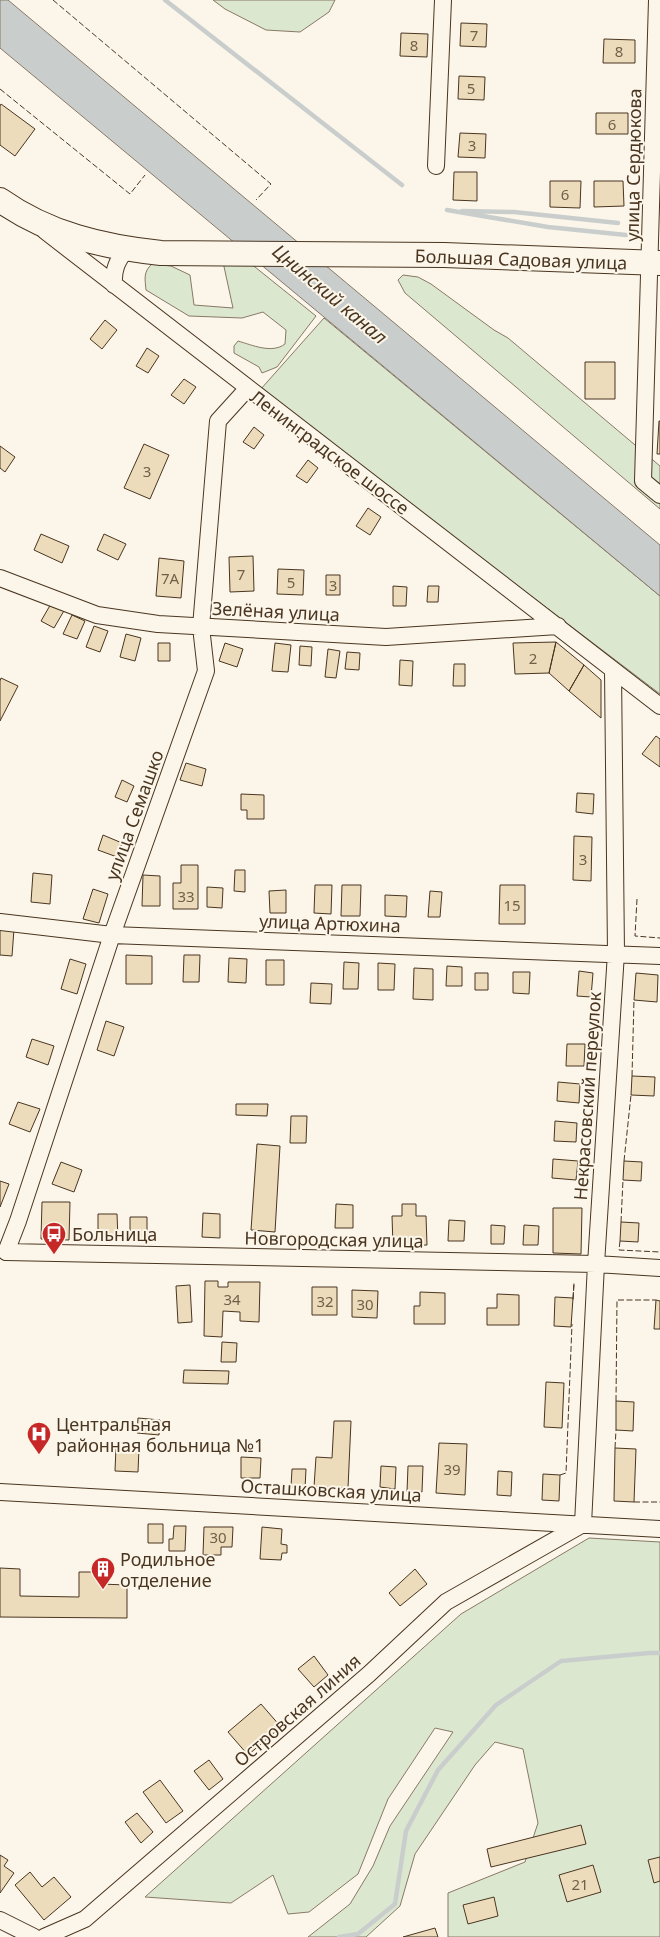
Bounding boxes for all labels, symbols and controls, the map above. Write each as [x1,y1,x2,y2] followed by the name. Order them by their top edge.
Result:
[470,25,478,45] house number: 7
[410,35,418,55] house number: 8
[615,41,623,61] house number: 8
[467,78,475,98] house number: 5
[620,88,646,242] street label: улица Сердюкова
[608,114,616,134] house number: 6
[468,135,476,155] house number: 3
[561,184,569,204] house number: 6
[267,238,393,350] water label: Цнинский канал
[414,243,628,275] street label: Большая Садовая улица
[246,384,414,520] street label: Ленинградское шоссе
[143,461,151,481] house number: 3
[237,564,245,584] house number: 7
[161,568,180,588] house number: 7А
[287,572,295,592] house number: 5
[329,575,337,595] house number: 3
[211,596,341,626] street label: Зелёная улица
[529,648,537,668] house number: 2
[99,747,169,883] street label: улица Семашко
[579,849,587,869] house number: 3
[177,886,195,906] house number: 33
[503,895,521,915] house number: 15
[259,909,401,937] street label: улица Артюхина
[568,990,606,1201] street label: Некрасовский переулок
[41,1221,67,1255] bus stop icon: Больница
[72,1222,157,1246] place label: Больница
[244,1225,424,1253] street label: Новгородская улица
[223,1289,241,1309] house number: 34
[316,1291,334,1311] house number: 32
[356,1294,374,1314] house number: 30
[56,1412,264,1457] place label: Центральная районная больница №1
[26,1421,52,1455] hospital icon: Центральная районная больница №1
[443,1459,461,1479] house number: 39
[240,1473,422,1507] street label: Осташковская улица
[209,1527,227,1547] house number: 30
[120,1547,215,1592] place label: Родильное отделение
[90,1556,116,1590] building icon: Родильное отделение
[229,1648,365,1772] street label: Островская линия
[571,1874,589,1894] house number: 21

